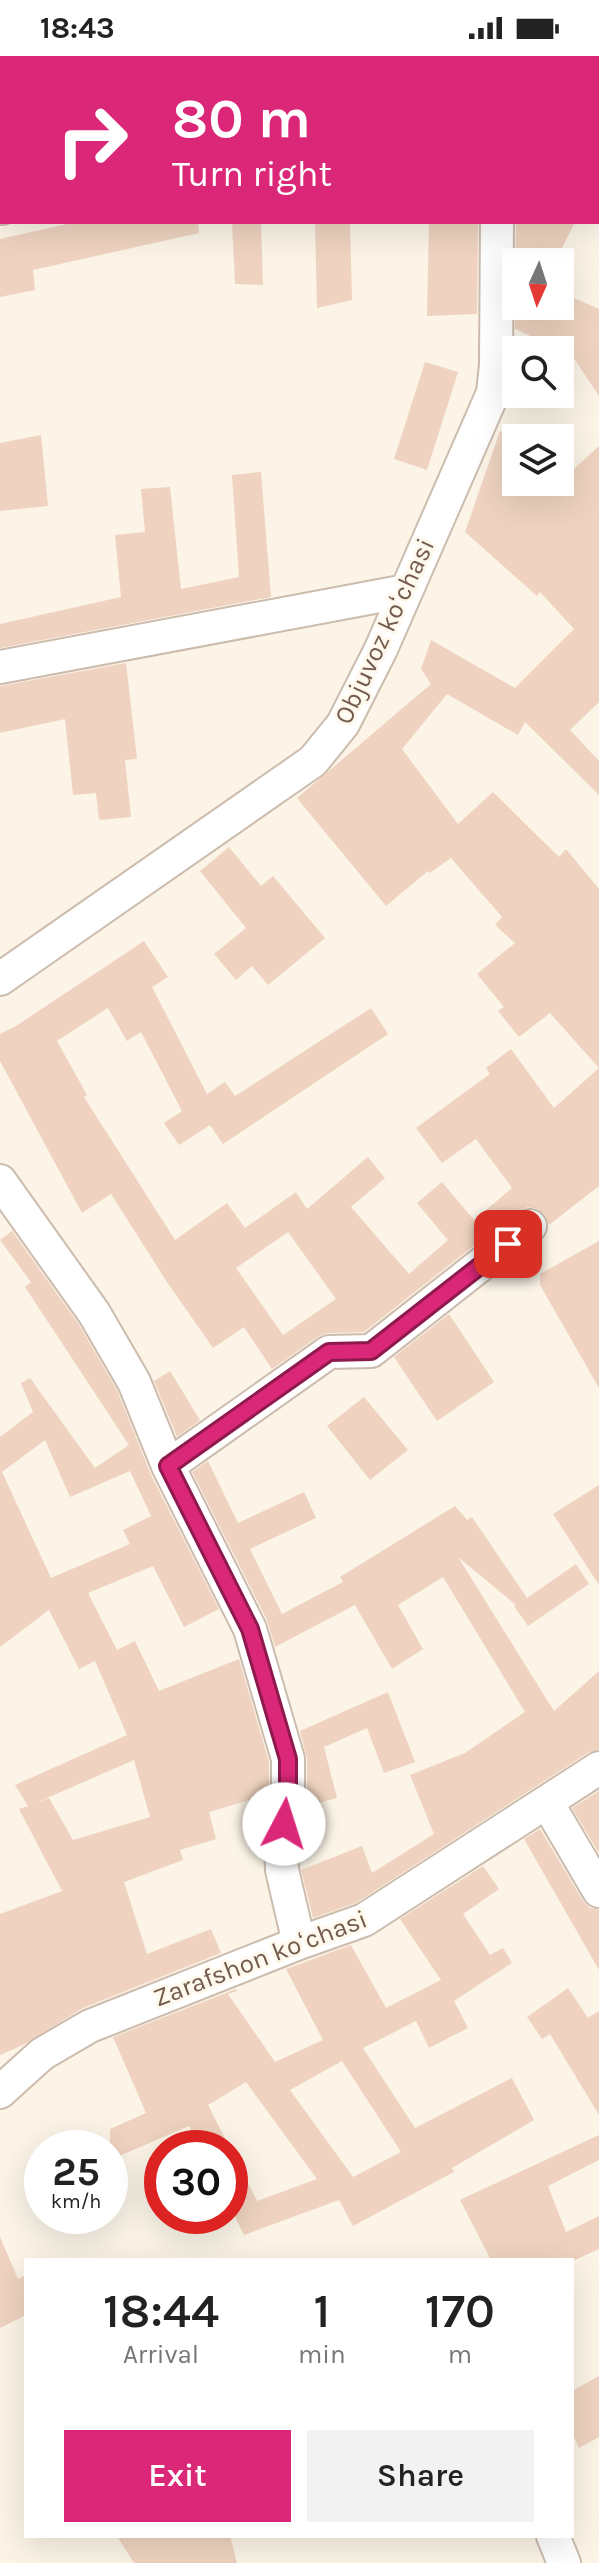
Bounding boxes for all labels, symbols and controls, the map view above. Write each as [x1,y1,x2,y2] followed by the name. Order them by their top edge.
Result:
[40,10,115,46] text: 18:43
[172,86,311,151] text: 80 m
[40,88,144,192] icon: right
[172,153,332,195] text: Turn right
[502,248,574,320] north arrow
[502,248,574,496] map controls
[502,336,574,408] button: search
[502,424,574,496] button: layers
[328,533,441,729] street label: Objuvoz koʻchasi
[474,1210,542,1278] pin
[486,1222,530,1266] icon: arrive
[242,1782,326,1866] position arrow
[149,1903,372,2014] street label: Zarafshon koʻchasi
[144,2130,248,2234] speed limit sign: 30
[52,2148,100,2195] text: 25
[51,2190,101,2213] text: km/h
[103,2283,219,2339] text: 18:44
[313,2283,330,2339] text: 1
[425,2283,495,2339] text: 170
[123,2339,199,2370] text: Arrival
[298,2339,346,2370] text: min
[448,2339,472,2370] text: m
[64,2430,291,2522] button: Exit
[307,2430,534,2522] button: Share

